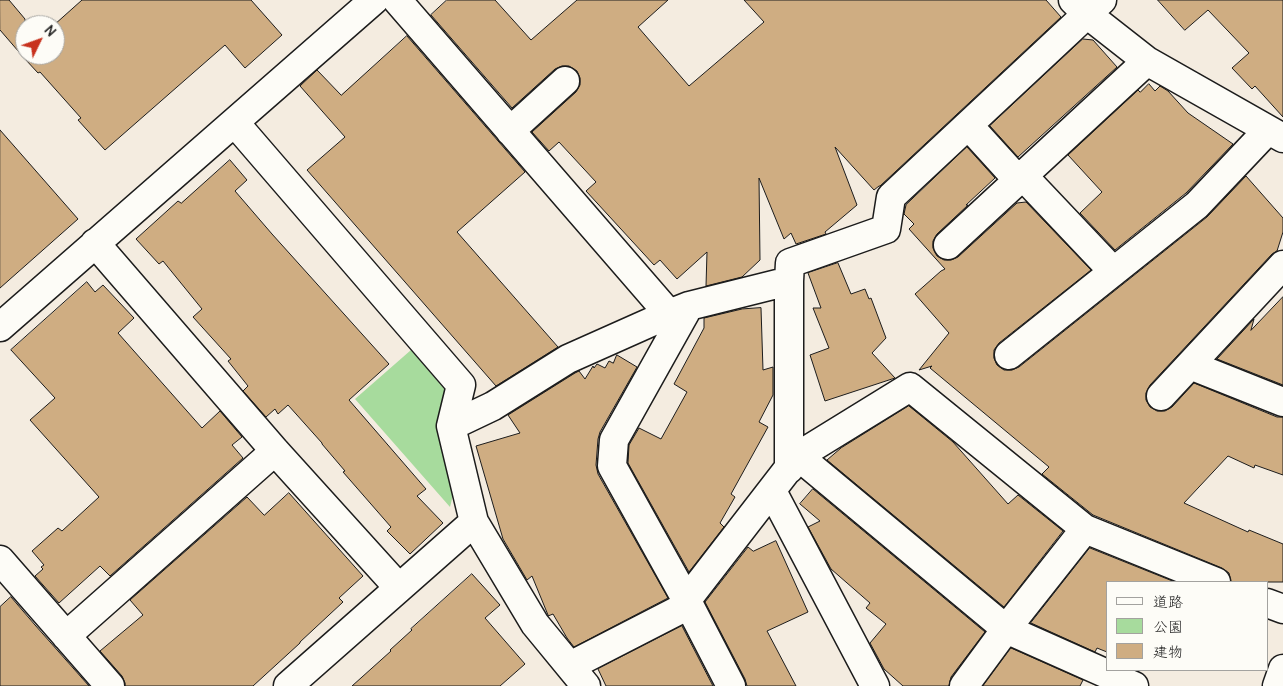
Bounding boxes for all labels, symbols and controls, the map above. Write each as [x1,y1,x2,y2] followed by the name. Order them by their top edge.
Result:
[15,15,65,65] north arrow
[40,21,60,40] text: N
[1106,581,1268,671] legend
[1153,592,1183,611] text: 道路
[1153,617,1183,636] text: 公園
[1153,642,1183,661] text: 建物

